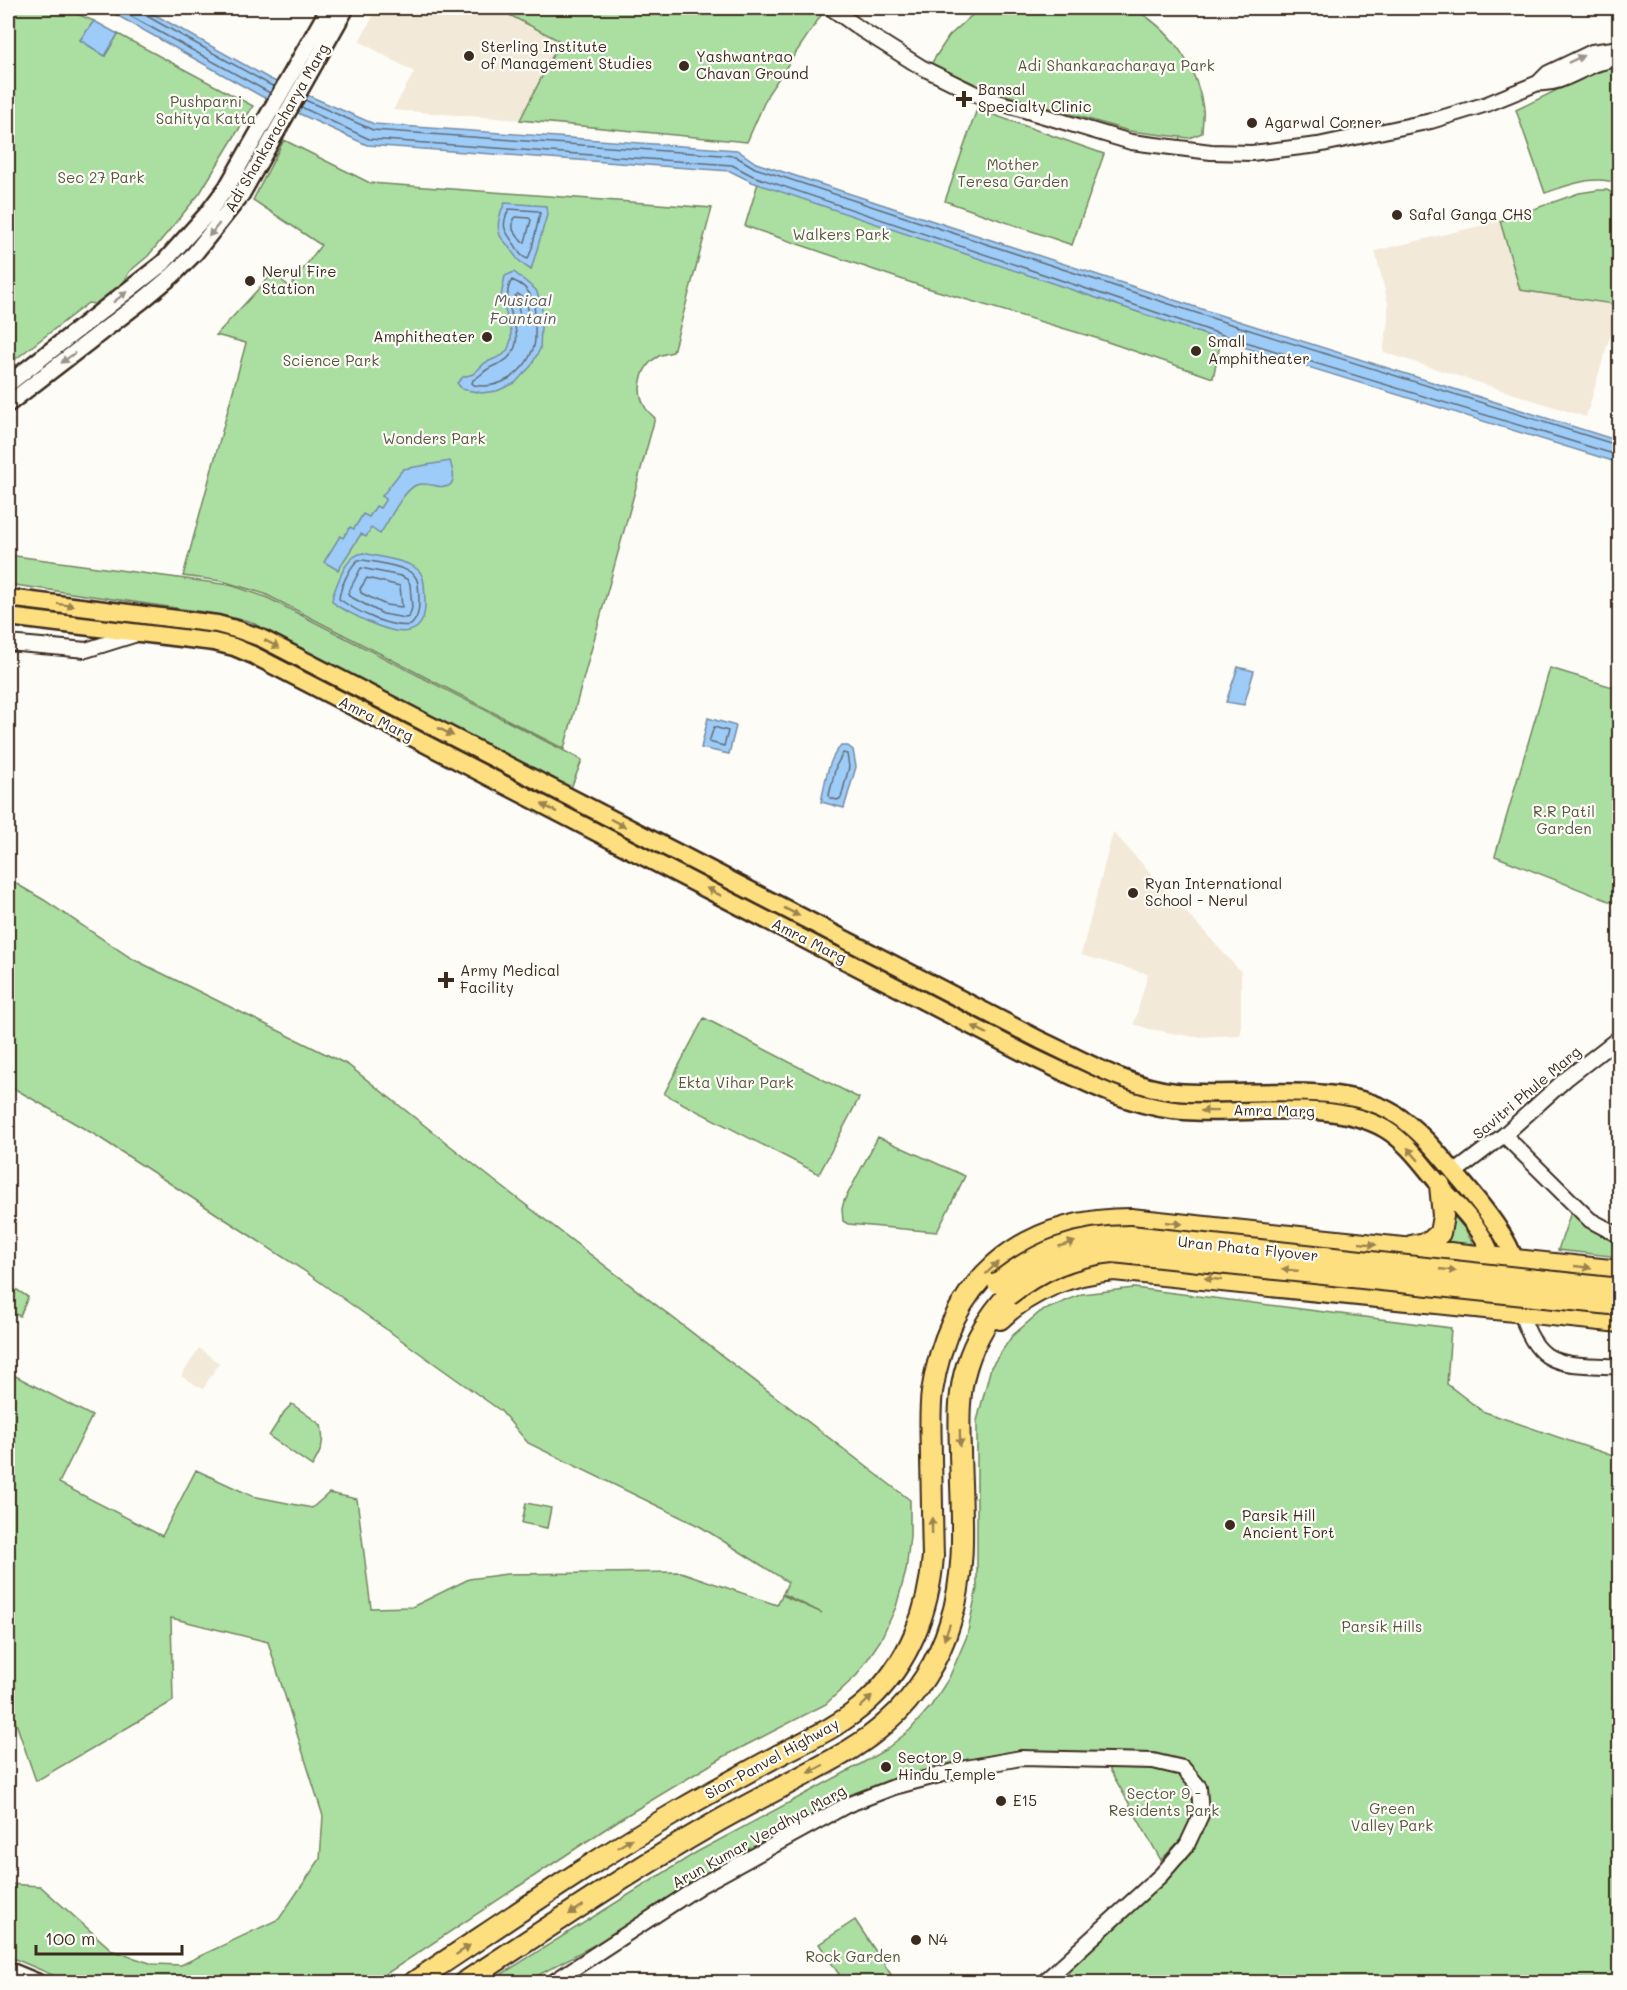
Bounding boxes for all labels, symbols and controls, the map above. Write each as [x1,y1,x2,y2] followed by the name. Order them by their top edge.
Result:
[481,36,652,73] place label: Sterling Institute of Management Studies
[220,39,333,216] street label: Adi Shankaracharya Marg
[696,46,808,83] place label: Yashwantrao Chavan Ground
[462,49,476,63] marker: Sterling Institute of Management Studies
[1017,55,1215,75] park label: Adi Shankaracharaya Park
[1567,55,1584,64] one-way arrow
[677,59,691,73] marker: Yashwantrao Chavan Ground
[978,79,1092,116] place label: Bansal Specialty Clinic
[955,90,973,108] marker: Bansal Specialty Clinic
[156,91,256,128] park label: Pushparni Sahitya Katta
[1264,112,1382,132] place label: Agarwal Corner
[1245,116,1259,130] marker: Agarwal Corner
[958,154,1069,191] park label: Mother Teresa Garden
[58,167,144,187] park label: Sec 27 Park
[1409,204,1532,224] place label: Safal Ganga CHS
[1390,208,1404,222] marker: Safal Ganga CHS
[208,222,221,237] one-way arrow
[792,224,890,244] park label: Walkers Park
[262,261,336,298] place label: Nerul Fire Station
[243,274,257,288] marker: Nerul Fire Station
[490,289,557,328] water label: Musical Fountain
[113,292,128,304] one-way arrow
[373,326,475,346] place label: Amphitheater
[480,330,494,344] marker: Amphitheater
[1208,331,1310,368] place label: Small Amphitheater
[1189,344,1203,358] marker: Small Amphitheater
[283,350,379,370] park label: Science Park
[60,351,75,363] one-way arrow
[383,428,485,448] park label: Wonders Park
[56,600,75,610] one-way arrow
[264,639,281,649] one-way arrow
[336,691,418,746] street label: Amra Marg
[437,728,454,737] one-way arrow
[1533,801,1595,838] park label: R.R Patil Garden
[540,803,558,813] one-way arrow
[610,818,627,828] one-way arrow
[1145,873,1282,910] place label: Ryan International School - Nerul
[1126,886,1140,900] marker: Ryan International School - Nerul
[705,887,722,897] one-way arrow
[783,907,800,917] one-way arrow
[769,913,851,968] street label: Amra Marg
[460,960,560,997] place label: Army Medical Facility
[437,971,455,989] marker: Army Medical Facility
[972,1025,989,1035] one-way arrow
[1468,1041,1585,1143] street label: Savitri Phule Marg
[678,1072,794,1092] park label: Ekta Vihar Park
[1233,1099,1315,1121] street label: Amra Marg
[1200,1106,1219,1116] one-way arrow
[1407,1147,1420,1162] one-way arrow
[1165,1219,1184,1228] one-way arrow
[1177,1231,1319,1265] street label: Uran Phata Flyover
[1058,1239,1076,1248] one-way arrow
[1358,1239,1377,1249] one-way arrow
[984,1261,999,1275] one-way arrow
[1573,1262,1592,1272] one-way arrow
[1280,1265,1299,1275] one-way arrow
[1439,1265,1458,1275] one-way arrow
[1203,1274,1222,1284] one-way arrow
[955,1429,964,1448] one-way arrow
[1242,1505,1335,1542] place label: Parsik Hill Ancient Fort
[927,1517,937,1536] one-way arrow
[1223,1518,1237,1532] marker: Parsik Hill Ancient Fort
[1342,1616,1422,1636] park label: Parsik Hills
[942,1623,952,1641] one-way arrow
[859,1696,873,1710] one-way arrow
[701,1713,842,1803] street label: Sion-Panvel Highway
[898,1747,996,1784] place label: Sector 9 Hindu Temple
[879,1760,893,1774] marker: Sector 9 Hindu Temple
[807,1764,824,1774] one-way arrow
[668,1780,849,1892] street label: Arun Kumar Veadhya Marg
[1109,1783,1219,1820] park label: Sector 9 - Residents Park
[1013,1790,1037,1810] place label: E15
[994,1794,1008,1808] marker: E15
[1351,1798,1433,1835] park label: Green Valley Park
[617,1837,633,1848] one-way arrow
[567,1904,584,1915] one-way arrow
[36,1918,182,1956] scale bar
[45,1926,95,1950] text: 100 m
[928,1929,948,1949] place label: N4
[909,1933,923,1947] marker: N4
[454,1944,470,1956] one-way arrow
[805,1946,901,1966] park label: Rock Garden

